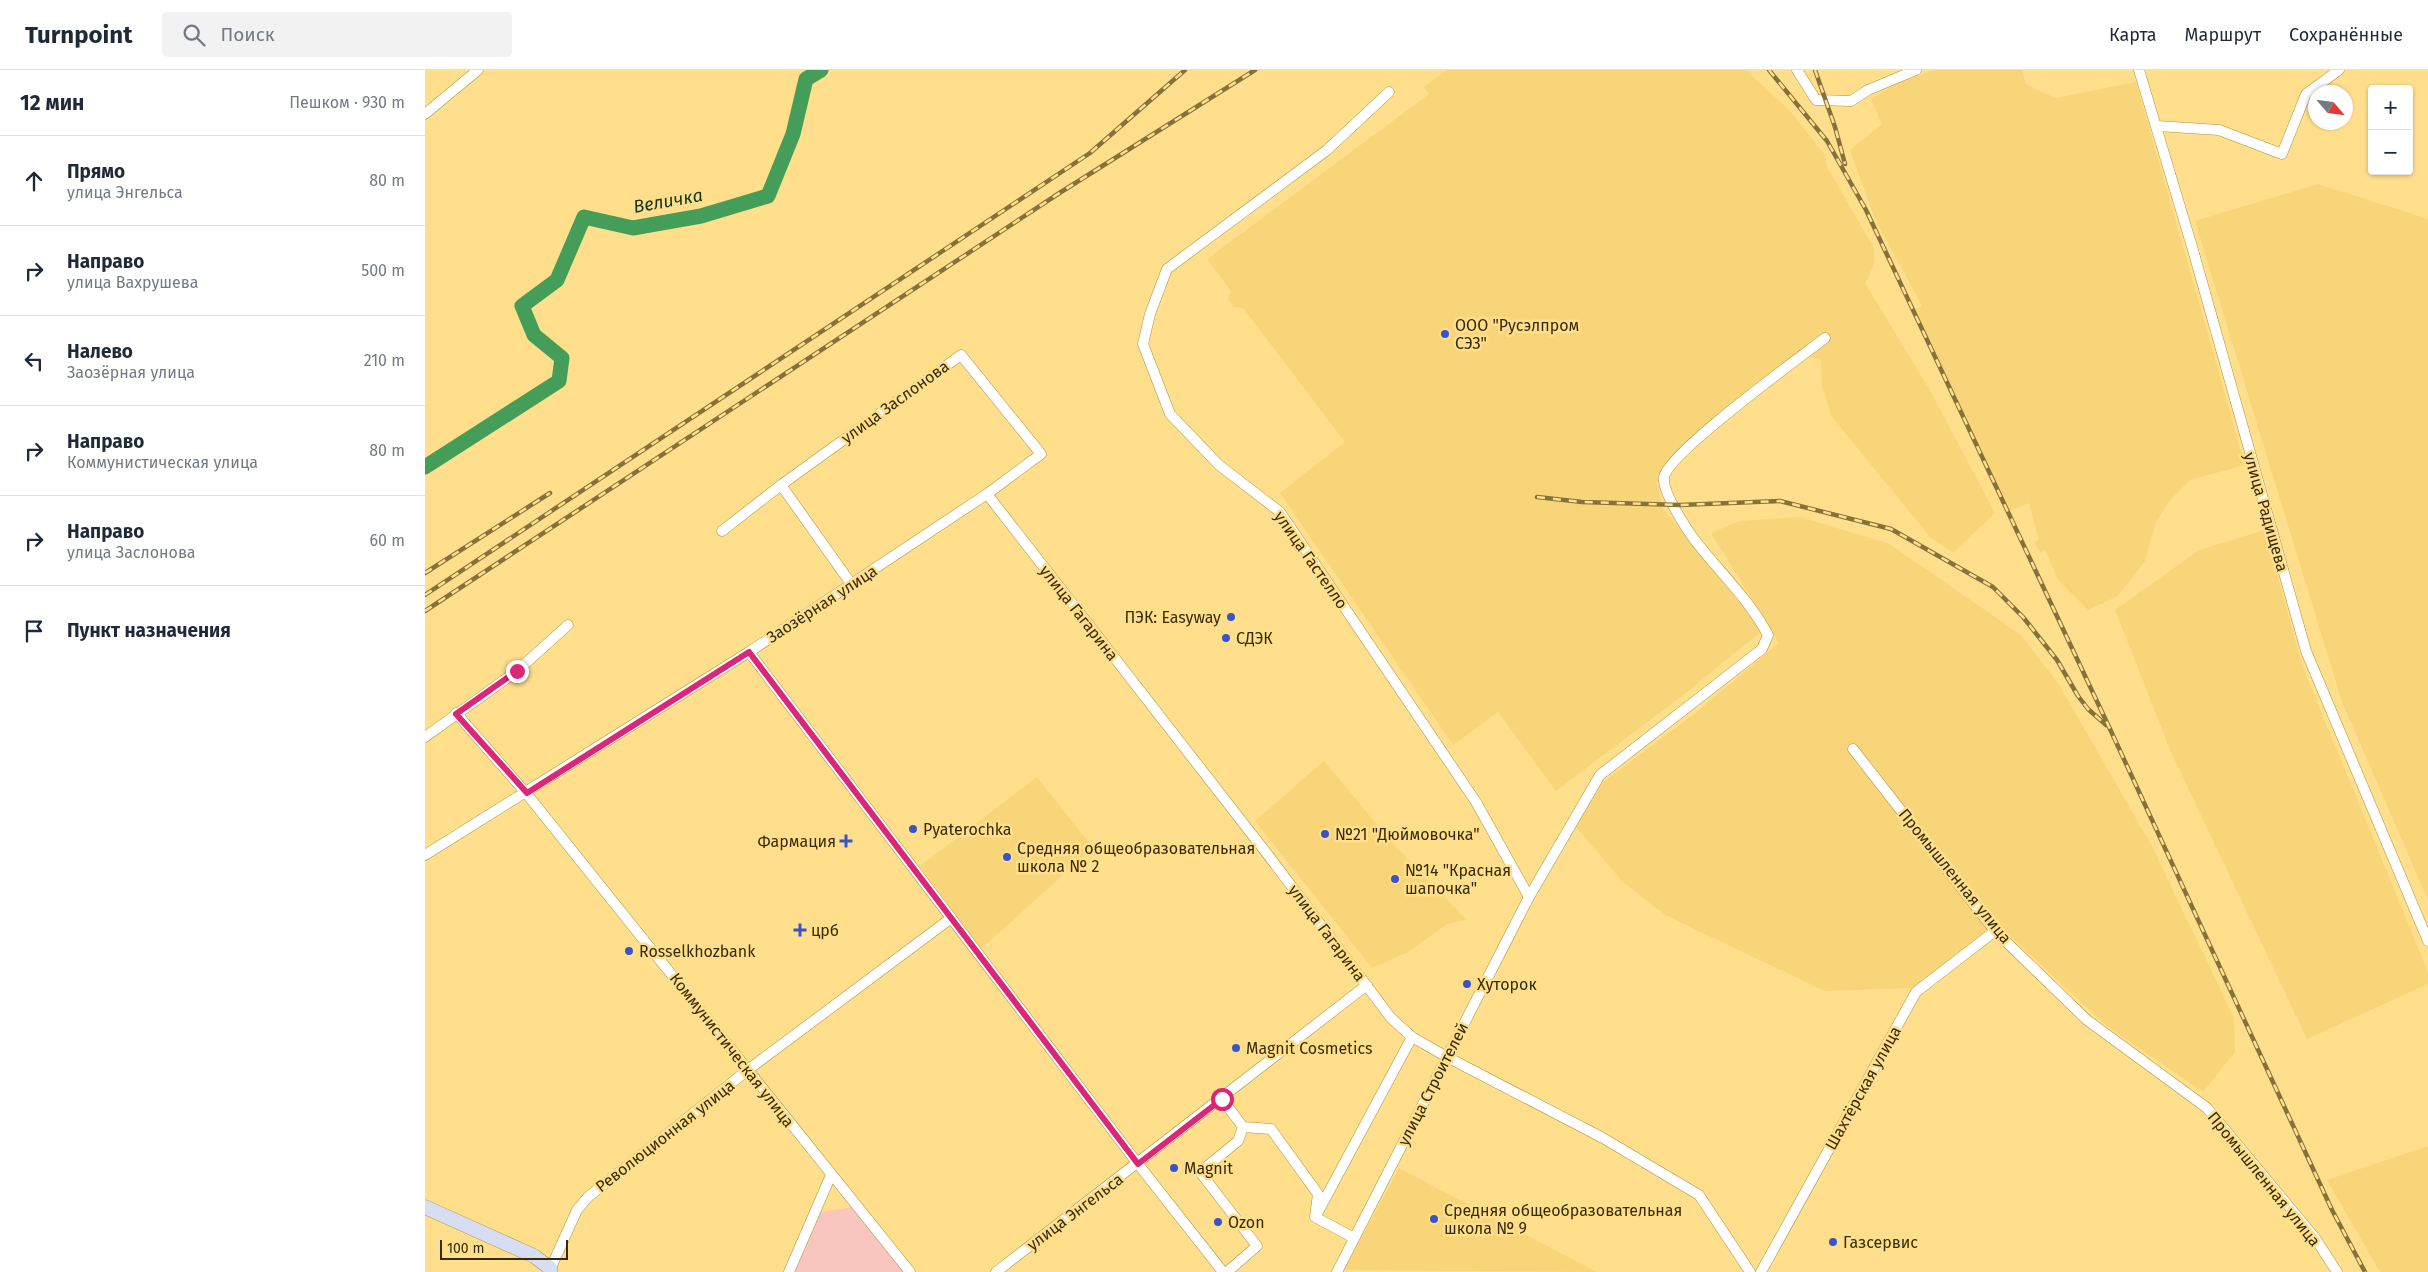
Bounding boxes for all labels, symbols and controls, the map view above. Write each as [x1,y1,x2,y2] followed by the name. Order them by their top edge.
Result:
[162,12,512,57] search box
[25,21,132,49] text: Turnpoint
[180,21,208,49] icon: search
[220,23,275,46] text: Поиск
[2109,24,2157,46] text: Карта
[2185,24,2261,46] text: Маршрут
[2289,24,2403,46] text: Сохранённые
[2308,85,2353,130] north arrow
[2368,85,2413,175] map controls
[2368,85,2413,130] button: +
[20,90,84,116] text: 12 мин
[289,93,405,112] text: Пешком · 930 m
[2368,130,2413,175] button: −
[67,160,125,183] text: Прямо
[20,167,48,195] icon: ahead
[369,171,405,190] text: 80 m
[67,183,183,202] text: улица Энгельса
[632,184,704,218] water label: Величка
[67,250,144,273] text: Направо
[20,257,48,285] icon: right
[361,261,405,280] text: 500 m
[67,273,198,292] text: улица Вахрушева
[1455,316,1579,353] place label: ООО "Русэлпром СЭЗ"
[1439,328,1451,340] marker: ООО "Русэлпром СЭЗ"
[67,340,133,363] text: Налево
[20,347,48,375] icon: left
[364,351,405,370] text: 210 m
[837,357,953,447] street label: улица Заслонова
[67,363,195,382] text: Заозёрная улица
[67,430,144,453] text: Направо
[20,437,48,465] icon: right
[369,441,405,460] text: 80 m
[2240,450,2292,574] street label: улица Радищева
[67,453,258,472] text: Коммунистическая улица
[1270,508,1352,612] street label: улица Гастелло
[67,520,144,543] text: Направо
[20,527,48,555] icon: right
[370,531,405,550] text: 60 m
[67,543,195,562] text: улица Заслонова
[763,561,881,647] street label: Заозёрная улица
[1036,561,1122,665] street label: улица Гагарина
[1125,608,1221,627] place label: ПЭК: Easyway
[1225,611,1237,623] marker: ПЭК: Easyway
[20,617,48,645] icon: arrive
[67,619,231,642] text: Пункт назначения
[1236,629,1273,648] place label: СДЭК
[1220,632,1232,644] marker: СДЭК
[506,660,529,683] route end
[1895,805,2015,947] street label: Промышленная улица
[923,820,1012,839] place label: Pyaterochka
[907,823,919,835] marker: Pyaterochka
[1335,825,1480,844] place label: №21 "Дюймовочка"
[1319,828,1331,840] marker: №21 "Дюймовочка"
[758,832,836,851] place label: Фармация
[840,835,852,847] marker: Фармация
[1017,839,1255,876] place label: Средняя общеобразовательная школа № 2
[1001,851,1013,863] marker: Средняя общеобразовательная школа № 2
[1405,861,1511,898] place label: №14 "Красная шапочка"
[1389,873,1401,885] marker: №14 "Красная шапочка"
[1284,881,1370,985] street label: улица Гагарина
[811,921,839,940] place label: црб
[793,923,807,937] marker: црб
[639,942,756,961] place label: Rosselkhozbank
[623,945,635,957] marker: Rosselkhozbank
[666,969,798,1131] street label: Коммунистическая улица
[1477,975,1537,994] place label: Хуторок
[1461,978,1473,990] marker: Хуторок
[1394,1019,1472,1149] street label: улица Строителей
[1821,1023,1905,1153] street label: Шахтёрская улица
[1246,1039,1373,1058] place label: Magnit Cosmetics
[1230,1042,1242,1054] marker: Magnit Cosmetics
[592,1076,738,1196] street label: Революционная улица
[1211,1088,1234,1111] route start
[2204,1108,2324,1250] street label: Промышленная улица
[1184,1159,1233,1178] place label: Magnit
[1168,1162,1180,1174] marker: Magnit
[1023,1170,1127,1254] street label: улица Энгельса
[1444,1201,1682,1238] place label: Средняя общеобразовательная школа № 9
[1228,1213,1265,1232] place label: Ozon
[1428,1213,1440,1225] marker: Средняя общеобразовательная школа № 9
[1212,1216,1224,1228] marker: Ozon
[1843,1233,1918,1252] place label: Газсервис
[1827,1236,1839,1248] marker: Газсервис
[440,1237,567,1260] scale bar
[447,1240,484,1257] text: 100 m

